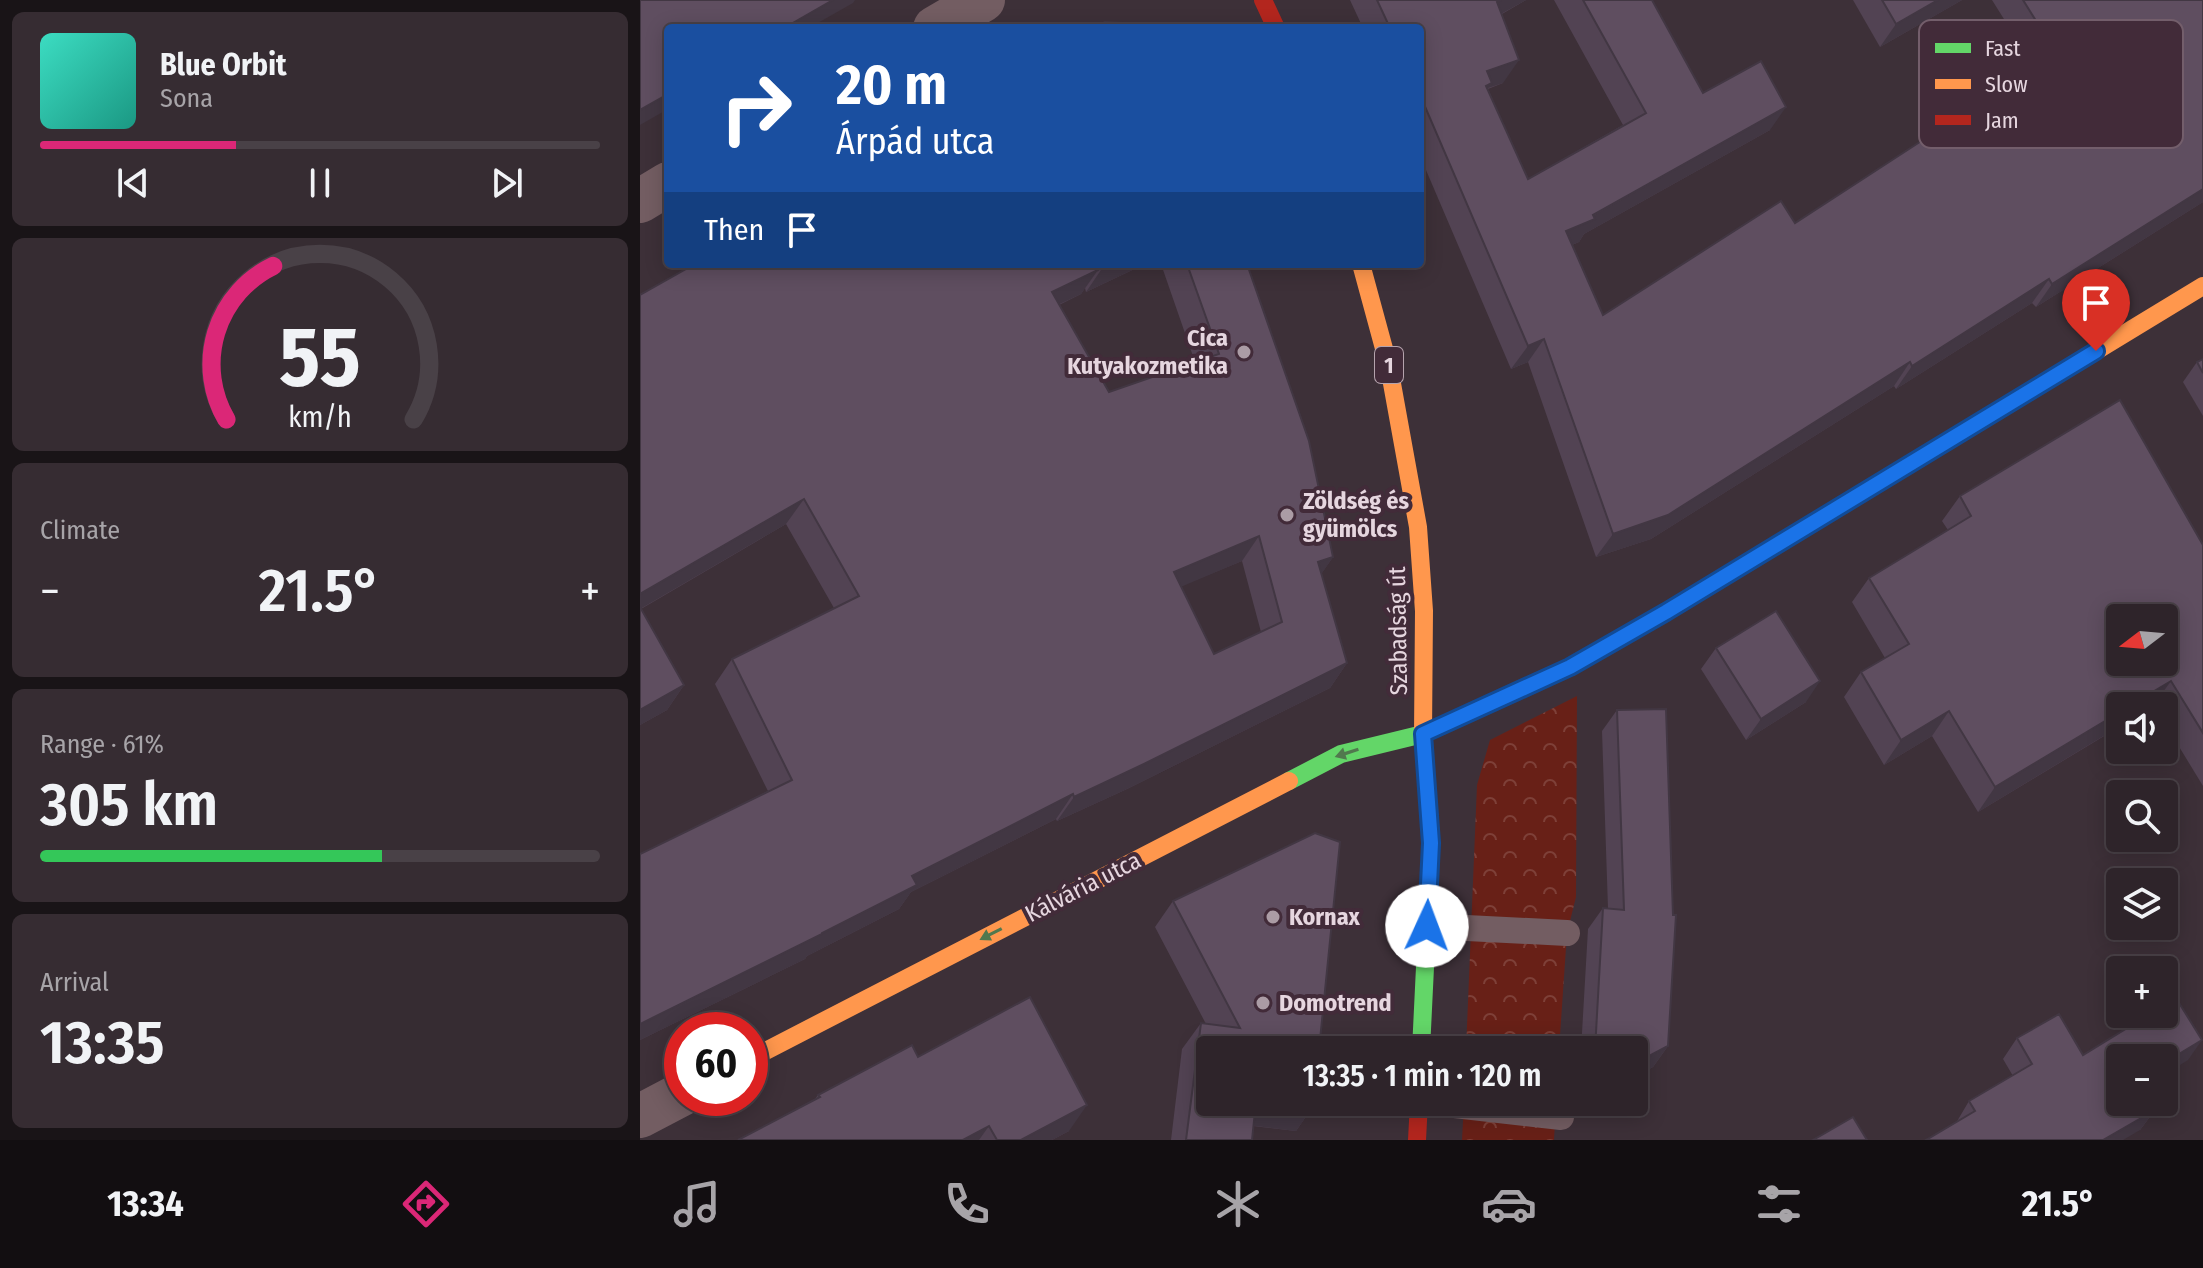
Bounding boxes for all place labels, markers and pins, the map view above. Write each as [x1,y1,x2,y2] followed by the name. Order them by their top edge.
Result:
[2062,269,2130,351] pin
[1067,324,1228,380] place label: Cica Kutyakozmetika
[1235,343,1253,361] marker: Cica Kutyakozmetika
[1303,487,1409,543] place label: Zöldség és gyümölcs
[1278,506,1296,524] marker: Zöldség és gyümölcs
[1289,903,1361,931] place label: Kornax
[1264,908,1282,926] marker: Kornax
[1279,989,1392,1017] place label: Domotrend
[1254,994,1272,1012] marker: Domotrend

